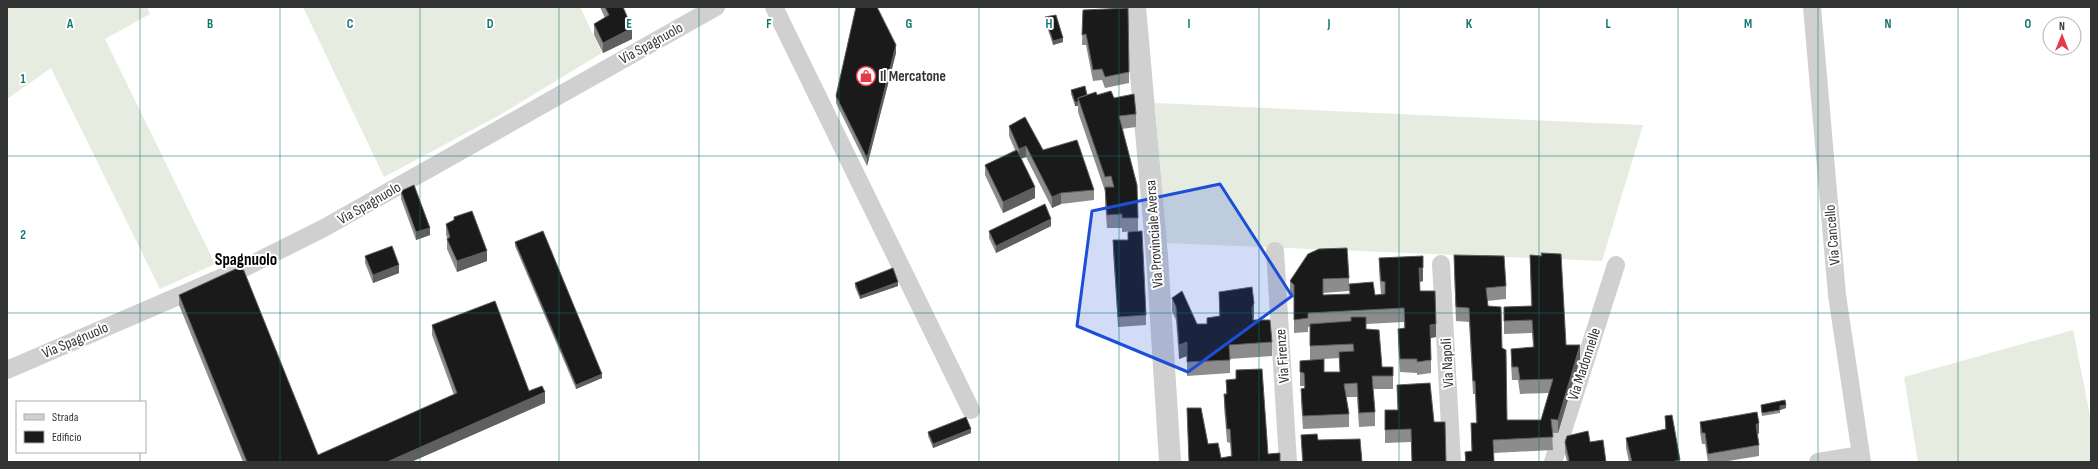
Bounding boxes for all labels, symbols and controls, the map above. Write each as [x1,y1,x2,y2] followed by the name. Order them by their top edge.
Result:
[66,16,74,32] text: A
[207,16,213,32] text: B
[347,16,354,32] text: C
[487,16,494,32] text: D
[626,16,632,32] text: E
[766,16,772,32] text: F
[906,16,913,32] text: G
[1046,16,1053,32] text: H
[1188,16,1191,32] text: I
[1327,16,1331,32] text: J
[1466,16,1473,32] text: K
[1605,16,1611,32] text: L
[1744,16,1752,32] text: M
[1885,16,1892,32] text: N
[2025,16,2032,32] text: O
[2042,16,2082,56] north arrow
[616,18,686,69] street label: Via Spagnuolo
[2059,20,2065,33] text: N
[855,65,877,87] shop icon: Il Mercatone
[880,67,946,86] place label: Il Mercatone
[20,71,26,87] text: 1
[334,178,404,229] street label: Via Spagnuolo
[1141,179,1168,289] street label: Via Provinciale Aversa
[1820,204,1845,266] street label: Via Cancello
[20,227,26,243] text: 2
[215,250,277,270] district label: Spagnuolo
[39,318,111,363] street label: Via Spagnuolo
[1564,325,1605,403] street label: Via Madonnelle
[1271,328,1294,384] street label: Via Firenze
[1437,338,1458,388] street label: Via Napoli
[16,401,146,453] legend
[52,410,79,425] text: Strada
[52,430,81,445] text: Edificio

